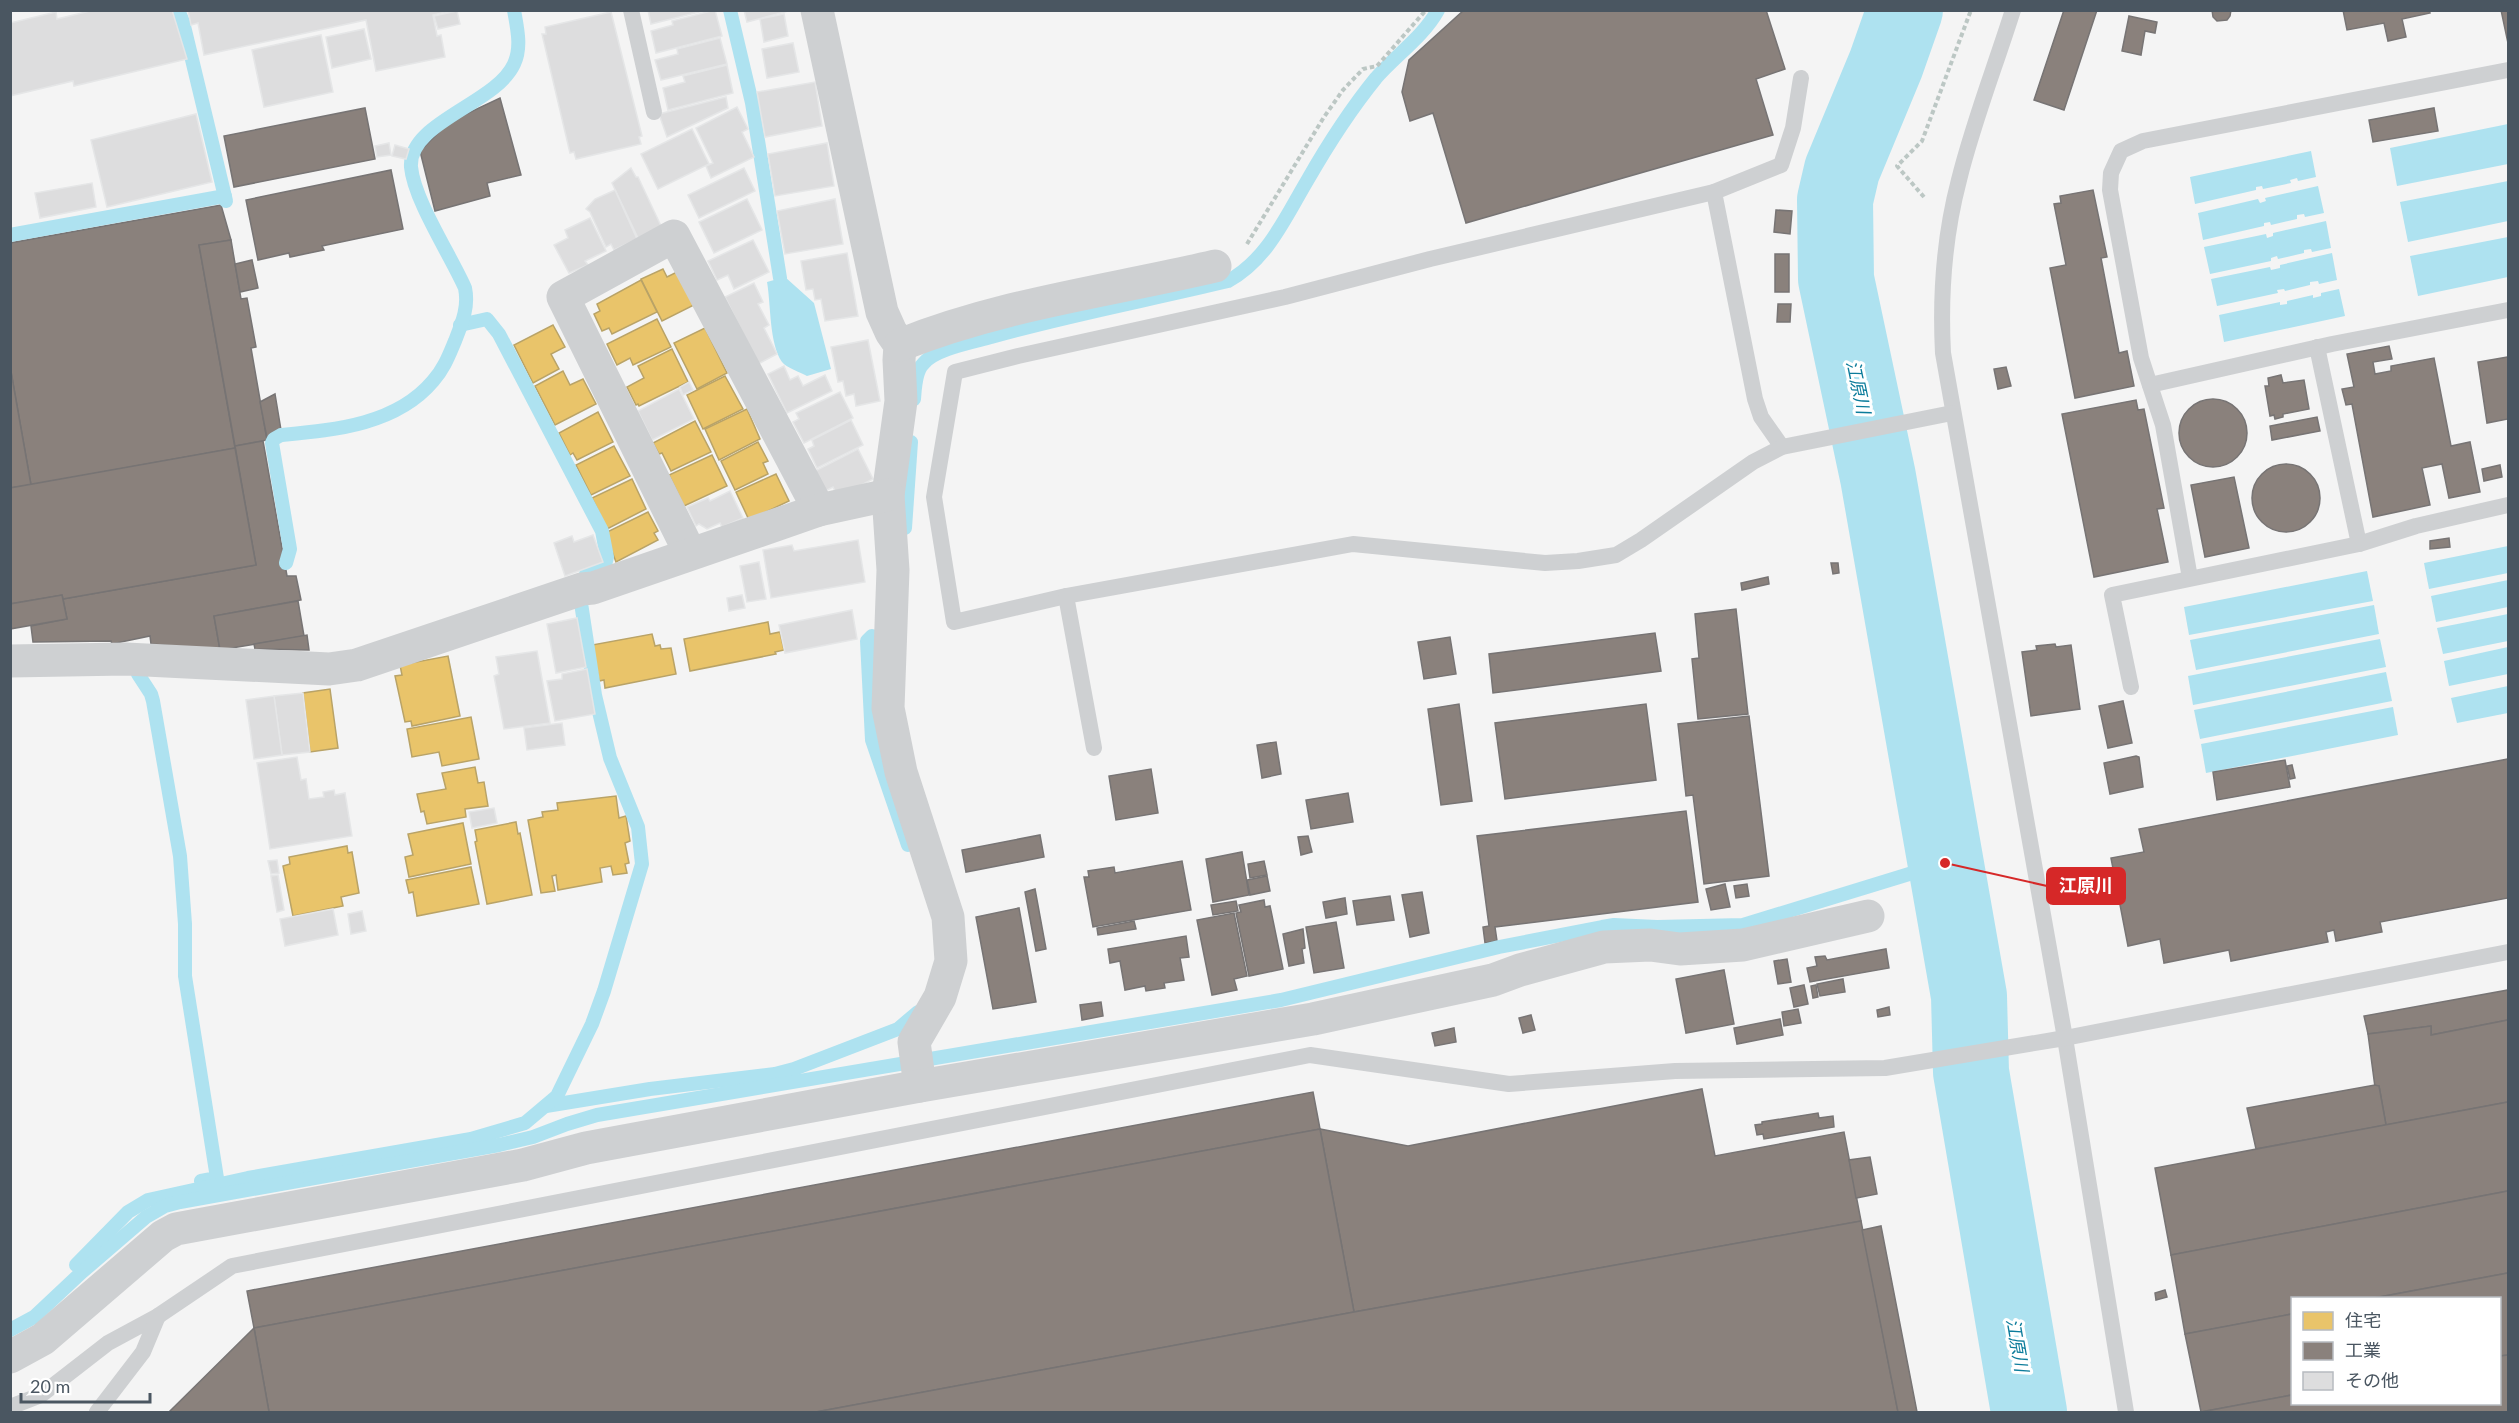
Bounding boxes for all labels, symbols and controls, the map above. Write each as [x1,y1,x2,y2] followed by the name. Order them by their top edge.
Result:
[1843,358,1876,418] water label: 江原川
[2047,868,2125,904] callout: 江原川
[2059,874,2113,896] text: 江原川
[2291,1297,2501,1405] legend
[2345,1309,2381,1331] text: 住宅
[2002,1317,2034,1375] water label: 江原川
[2345,1339,2381,1361] text: 工業
[21,1366,150,1404] scale bar
[2345,1369,2399,1391] text: その他
[30,1375,70,1397] text: 20 m

